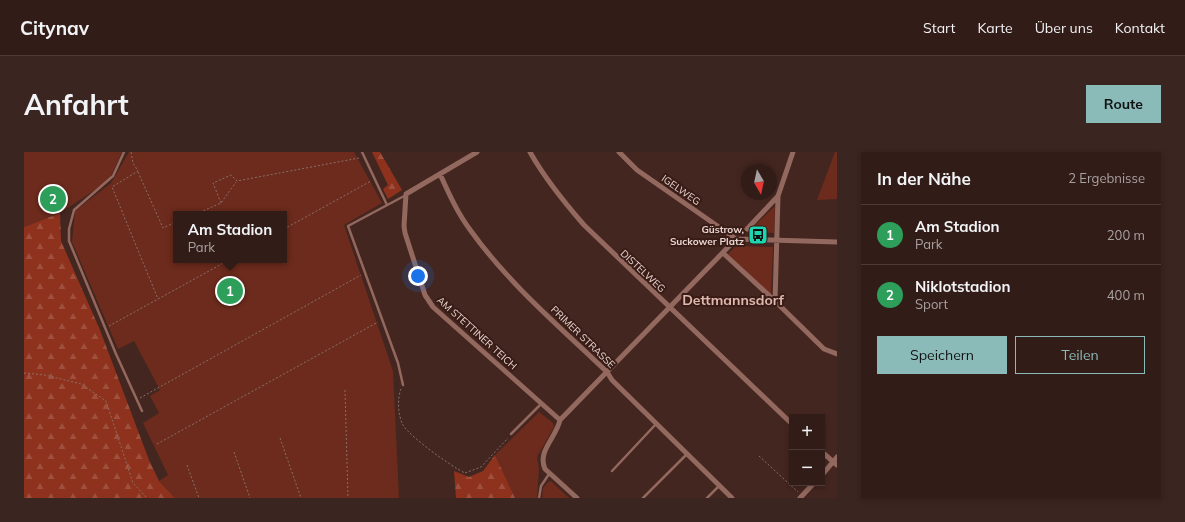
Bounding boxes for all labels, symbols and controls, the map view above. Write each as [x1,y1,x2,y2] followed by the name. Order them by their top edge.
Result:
[20,16,89,40] text: Citynav
[923,19,955,37] text: Start
[977,19,1013,37] text: Karte
[1035,19,1093,37] text: Über uns
[1115,19,1165,37] text: Kontakt
[1086,85,1161,123] button: Route
[24,87,129,122] text: Anfahrt
[741,164,777,200] north arrow
[877,168,971,189] text: In der Nähe
[1068,170,1145,186] text: 2 Ergebnisse
[659,172,703,208] street label: IGELWEG
[40,184,66,214] pin: 2
[173,211,287,263] popup
[915,217,1000,236] text: Am Stadion
[188,220,272,239] text: Am Stadion
[670,223,744,248] place label: Güstrow, Suckower Platz
[747,224,769,246] bus stop icon: Güstrow, Suckower Platz
[886,227,894,243] text: 1
[1107,227,1145,243] text: 200 m
[915,236,942,252] text: Park
[188,239,215,255] text: Park
[618,247,668,295] street label: DISTELWEG
[408,266,428,286] your location
[217,276,243,306] pin: 1
[915,277,1011,296] text: Niklotstadion
[886,287,894,303] text: 2
[1107,287,1145,303] text: 400 m
[682,291,785,309] district label: Dettmannsdorf
[434,294,520,372] street label: AM STETTINER TEICH
[915,296,948,312] text: Sport
[548,303,618,371] street label: PRIMER STRASSE
[877,336,1007,374] button: Speichern
[1015,336,1145,374] button: Teilen
[789,414,825,486] map controls
[789,414,825,450] button: +
[789,450,825,486] button: −

